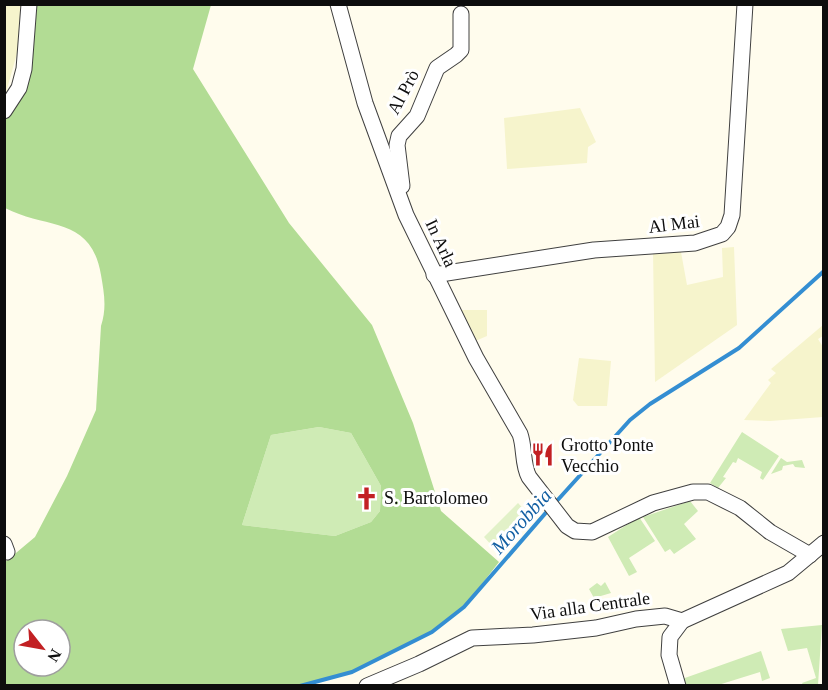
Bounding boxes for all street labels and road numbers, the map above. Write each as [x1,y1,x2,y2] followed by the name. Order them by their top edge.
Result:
[383,66,423,118] street label: Al Prò
[647,211,701,237] street label: Al Mai
[421,216,461,270] street label: In Arla
[529,588,651,624] street label: Via alla Centrale

